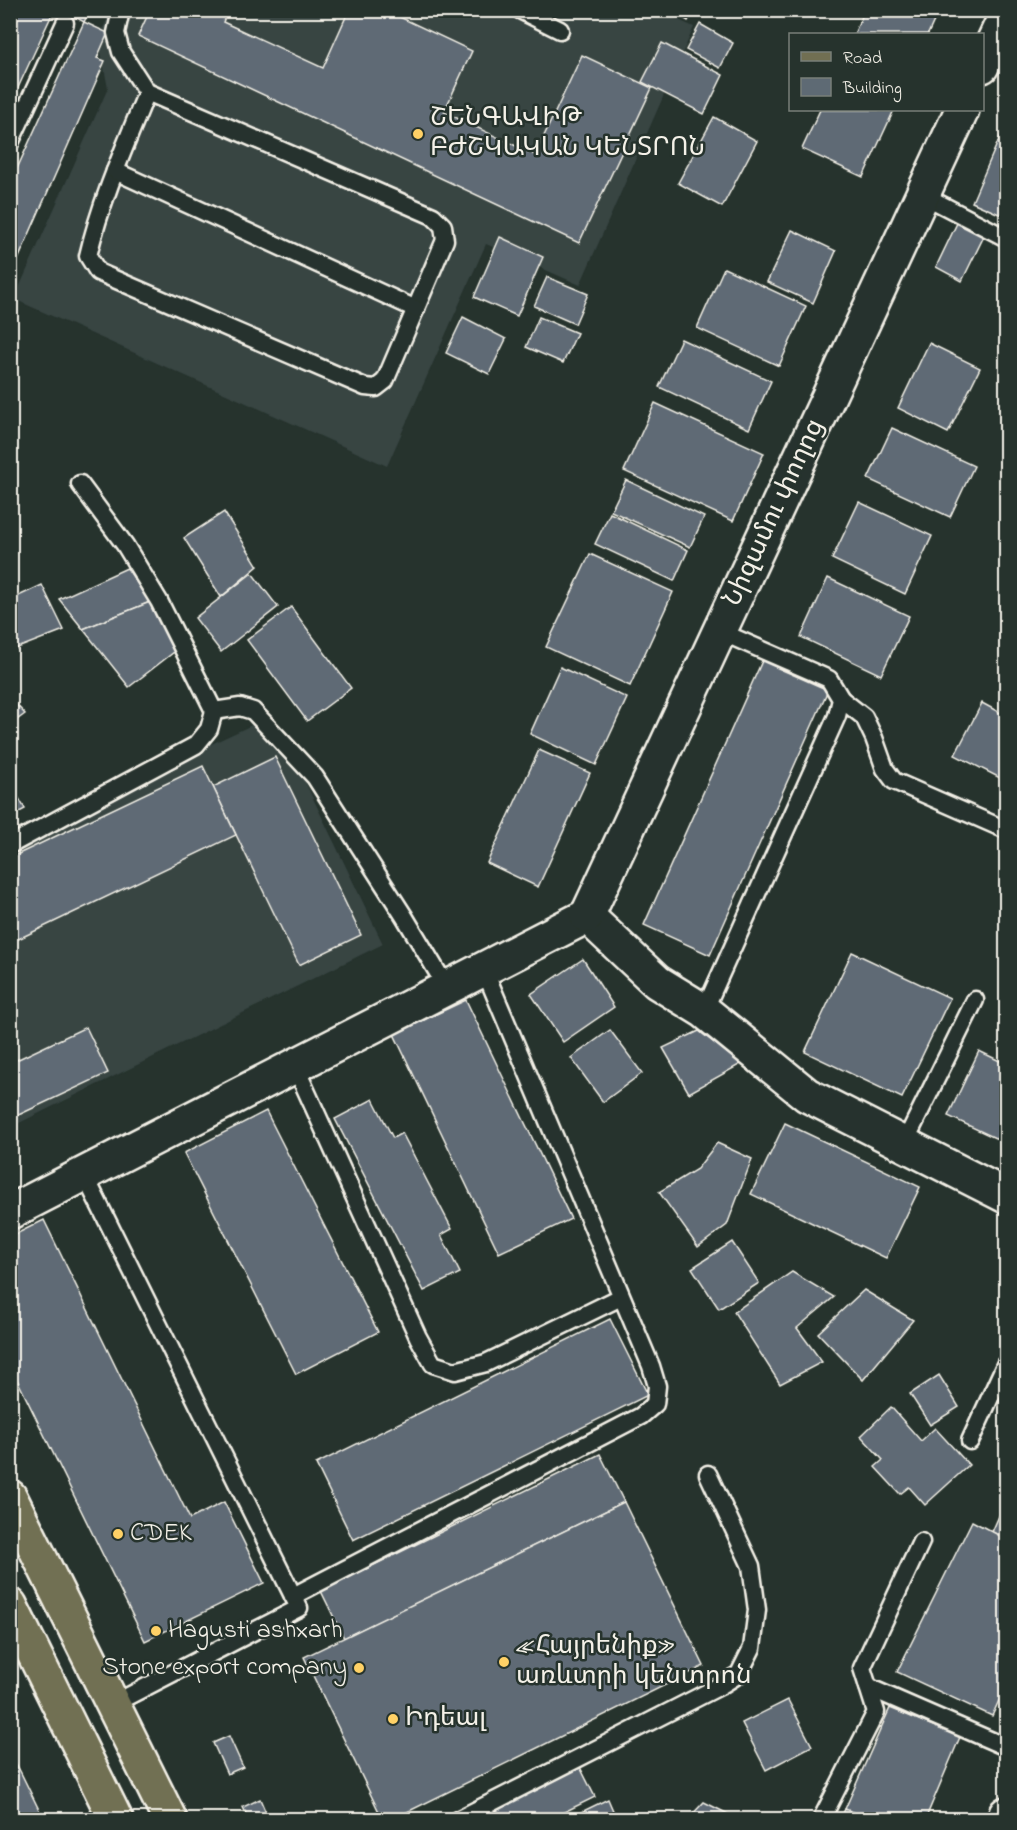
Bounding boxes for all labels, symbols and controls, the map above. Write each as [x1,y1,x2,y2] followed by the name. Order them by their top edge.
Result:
[789,33,984,111] legend
[843,46,882,72] text: Road
[842,76,902,103] text: Building
[430,100,705,168] place label: ՇԵՆԳԱՎԻԹ ԲԺՇԿԱԿԱՆ ԿԵՆՏՐՈՆ
[411,127,425,141] marker: ՇԵՆԳԱՎԻԹ ԲԺՇԿԱԿԱՆ ԿԵՆՏՐՈՆ
[715,413,835,613] street label: Նիզամու փողոց
[130,1515,192,1553] place label: CDEK
[111,1527,125,1541] marker: CDEK
[168,1612,343,1650] place label: Hagusti ashxarh
[149,1624,163,1638] marker: Hagusti ashxarh
[516,1628,752,1696] place label: «Հայրենիք» առևտրի կենտրոն
[102,1649,347,1687] place label: Stone export company
[497,1655,511,1669] marker: «Հայրենիք» առևտրի կենտրոն
[352,1661,366,1675] marker: Stone export company
[405,1700,487,1738] place label: Իդեալ
[386,1712,400,1726] marker: Իդեալ

